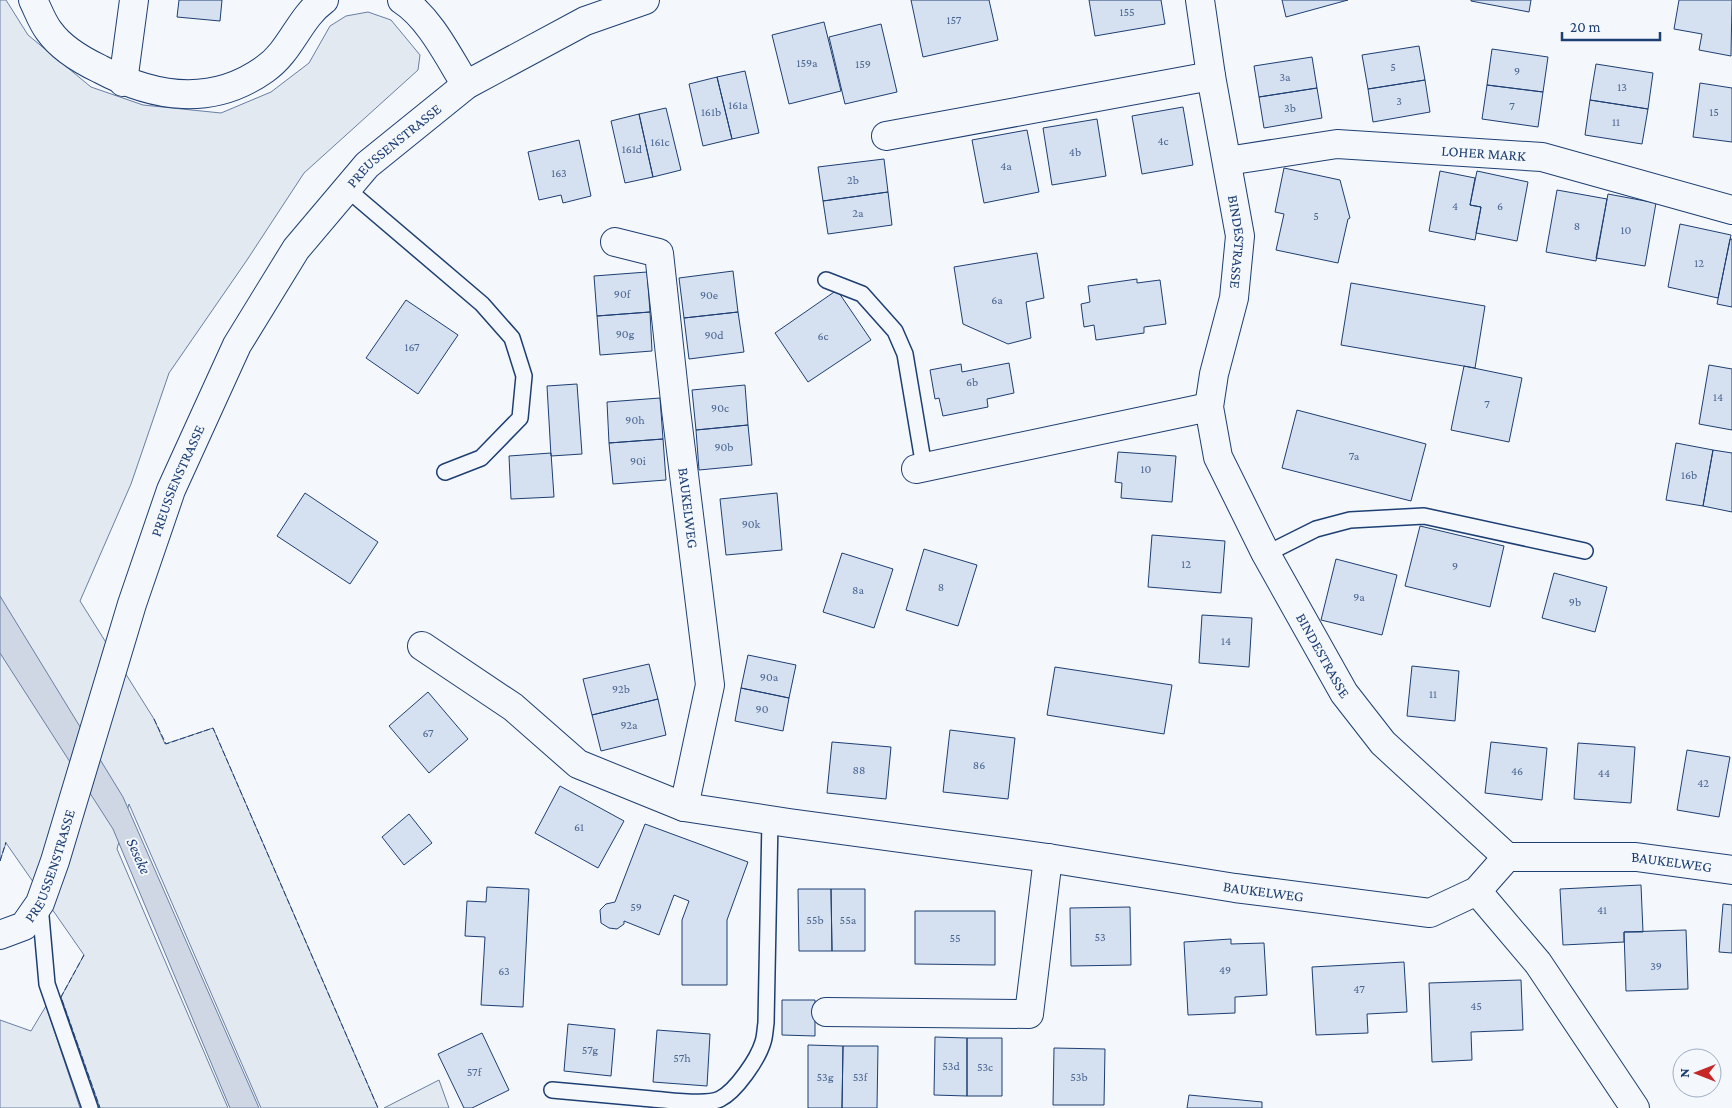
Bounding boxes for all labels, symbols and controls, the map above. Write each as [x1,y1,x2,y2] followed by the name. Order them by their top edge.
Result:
[1119,5,1135,19] house number: 155
[1562,10,1660,42] scale bar
[947,13,962,27] house number: 157
[1570,19,1601,35] text: 20 m
[796,56,818,70] house number: 159a
[855,57,871,71] house number: 159
[1390,60,1396,74] house number: 5
[1514,64,1520,78] house number: 9
[1279,70,1291,84] house number: 3a
[1617,80,1627,94] house number: 13
[1396,94,1402,108] house number: 3
[728,98,748,112] house number: 161a
[1509,99,1515,113] house number: 7
[344,101,444,191] street label: PREUSSENSTRASSE
[1284,101,1296,115] house number: 3b
[701,105,721,119] house number: 161b
[1709,105,1719,119] house number: 15
[1612,115,1620,129] house number: 11
[1157,134,1169,148] house number: 4c
[650,135,670,149] house number: 161c
[622,142,643,156] house number: 161d
[1441,143,1526,164] street label: LOHER MARK
[1069,145,1081,159] house number: 4b
[1000,159,1012,173] house number: 4a
[551,166,567,180] house number: 163
[847,173,859,187] house number: 2b
[1225,194,1248,289] street label: BINDESTRASSE
[1452,199,1458,213] house number: 4
[1497,199,1503,213] house number: 6
[852,206,864,220] house number: 2a
[1313,209,1319,223] house number: 5
[1574,219,1580,233] house number: 8
[1621,223,1632,237] house number: 10
[1694,256,1704,270] house number: 12
[614,287,632,301] house number: 90f
[700,288,718,302] house number: 90e
[991,293,1003,307] house number: 6a
[616,327,635,341] house number: 90g
[704,328,724,342] house number: 90d
[817,329,829,343] house number: 6c
[404,340,420,354] house number: 167
[966,375,978,389] house number: 6b
[1713,390,1723,404] house number: 14
[1484,397,1490,411] house number: 7
[711,401,729,415] house number: 90c
[625,413,645,427] house number: 90h
[148,422,208,539] street label: PREUSSENSTRASSE
[714,440,734,454] house number: 90b
[1349,449,1360,463] house number: 7a
[630,454,646,468] house number: 90i
[1141,462,1152,476] house number: 10
[675,467,701,549] street label: BAUKELWEG
[1681,468,1697,482] house number: 16b
[742,517,761,531] house number: 90k
[1181,557,1191,571] house number: 12
[1452,559,1458,573] house number: 9
[938,580,944,594] house number: 8
[852,583,864,597] house number: 8a
[1353,590,1365,604] house number: 9a
[1569,595,1581,609] house number: 9b
[1293,610,1353,701] street label: BINDESTRASSE
[1221,634,1231,648] house number: 14
[760,670,779,684] house number: 90a
[612,682,630,696] house number: 92b
[1429,687,1437,701] house number: 11
[756,702,769,716] house number: 90
[620,718,638,732] house number: 92a
[422,726,434,740] house number: 67
[973,758,985,772] house number: 86
[853,763,865,777] house number: 88
[1511,764,1523,778] house number: 46
[1598,766,1610,780] house number: 44
[1697,776,1709,790] house number: 42
[21,807,78,925] street label: PREUSSENSTRASSE
[574,820,584,834] house number: 61
[124,835,154,877] water label: Seseke
[1631,849,1713,875] street label: BAUKELWEG
[1222,878,1305,905] street label: BAUKELWEG
[630,900,642,914] house number: 59
[1597,903,1607,917] house number: 41
[806,913,824,927] house number: 55b
[840,913,857,927] house number: 55a
[1094,930,1106,944] house number: 53
[949,931,961,945] house number: 55
[1650,959,1662,973] house number: 39
[1219,963,1231,977] house number: 49
[498,964,510,978] house number: 63
[1353,982,1365,996] house number: 47
[1470,999,1482,1013] house number: 45
[582,1043,598,1057] house number: 57g
[1672,1048,1722,1098] north arrow
[673,1051,691,1065] house number: 57h
[942,1059,960,1073] house number: 53d
[977,1060,993,1074] house number: 53c
[467,1065,483,1079] house number: 57f
[1676,1068,1692,1078] text: N
[817,1070,834,1084] house number: 53g
[853,1070,869,1084] house number: 53f
[1070,1070,1088,1084] house number: 53b

